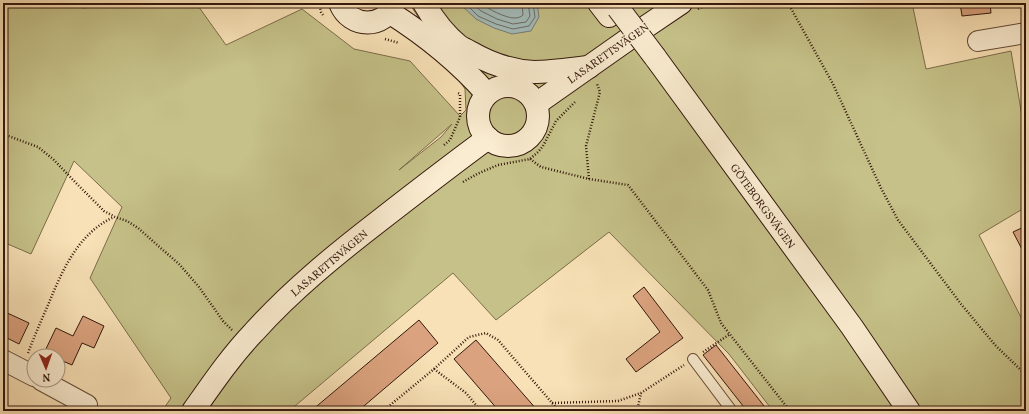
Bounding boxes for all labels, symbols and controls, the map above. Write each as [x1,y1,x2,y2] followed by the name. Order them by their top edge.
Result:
[565,20,653,88] street label: LASARETTSVÄGEN
[726,161,798,252] street label: GÖTEBORGSVÄGEN
[288,227,372,301] street label: LASARETTSVÄGEN
[26,348,66,388] north arrow
[42,369,51,384] text: N

